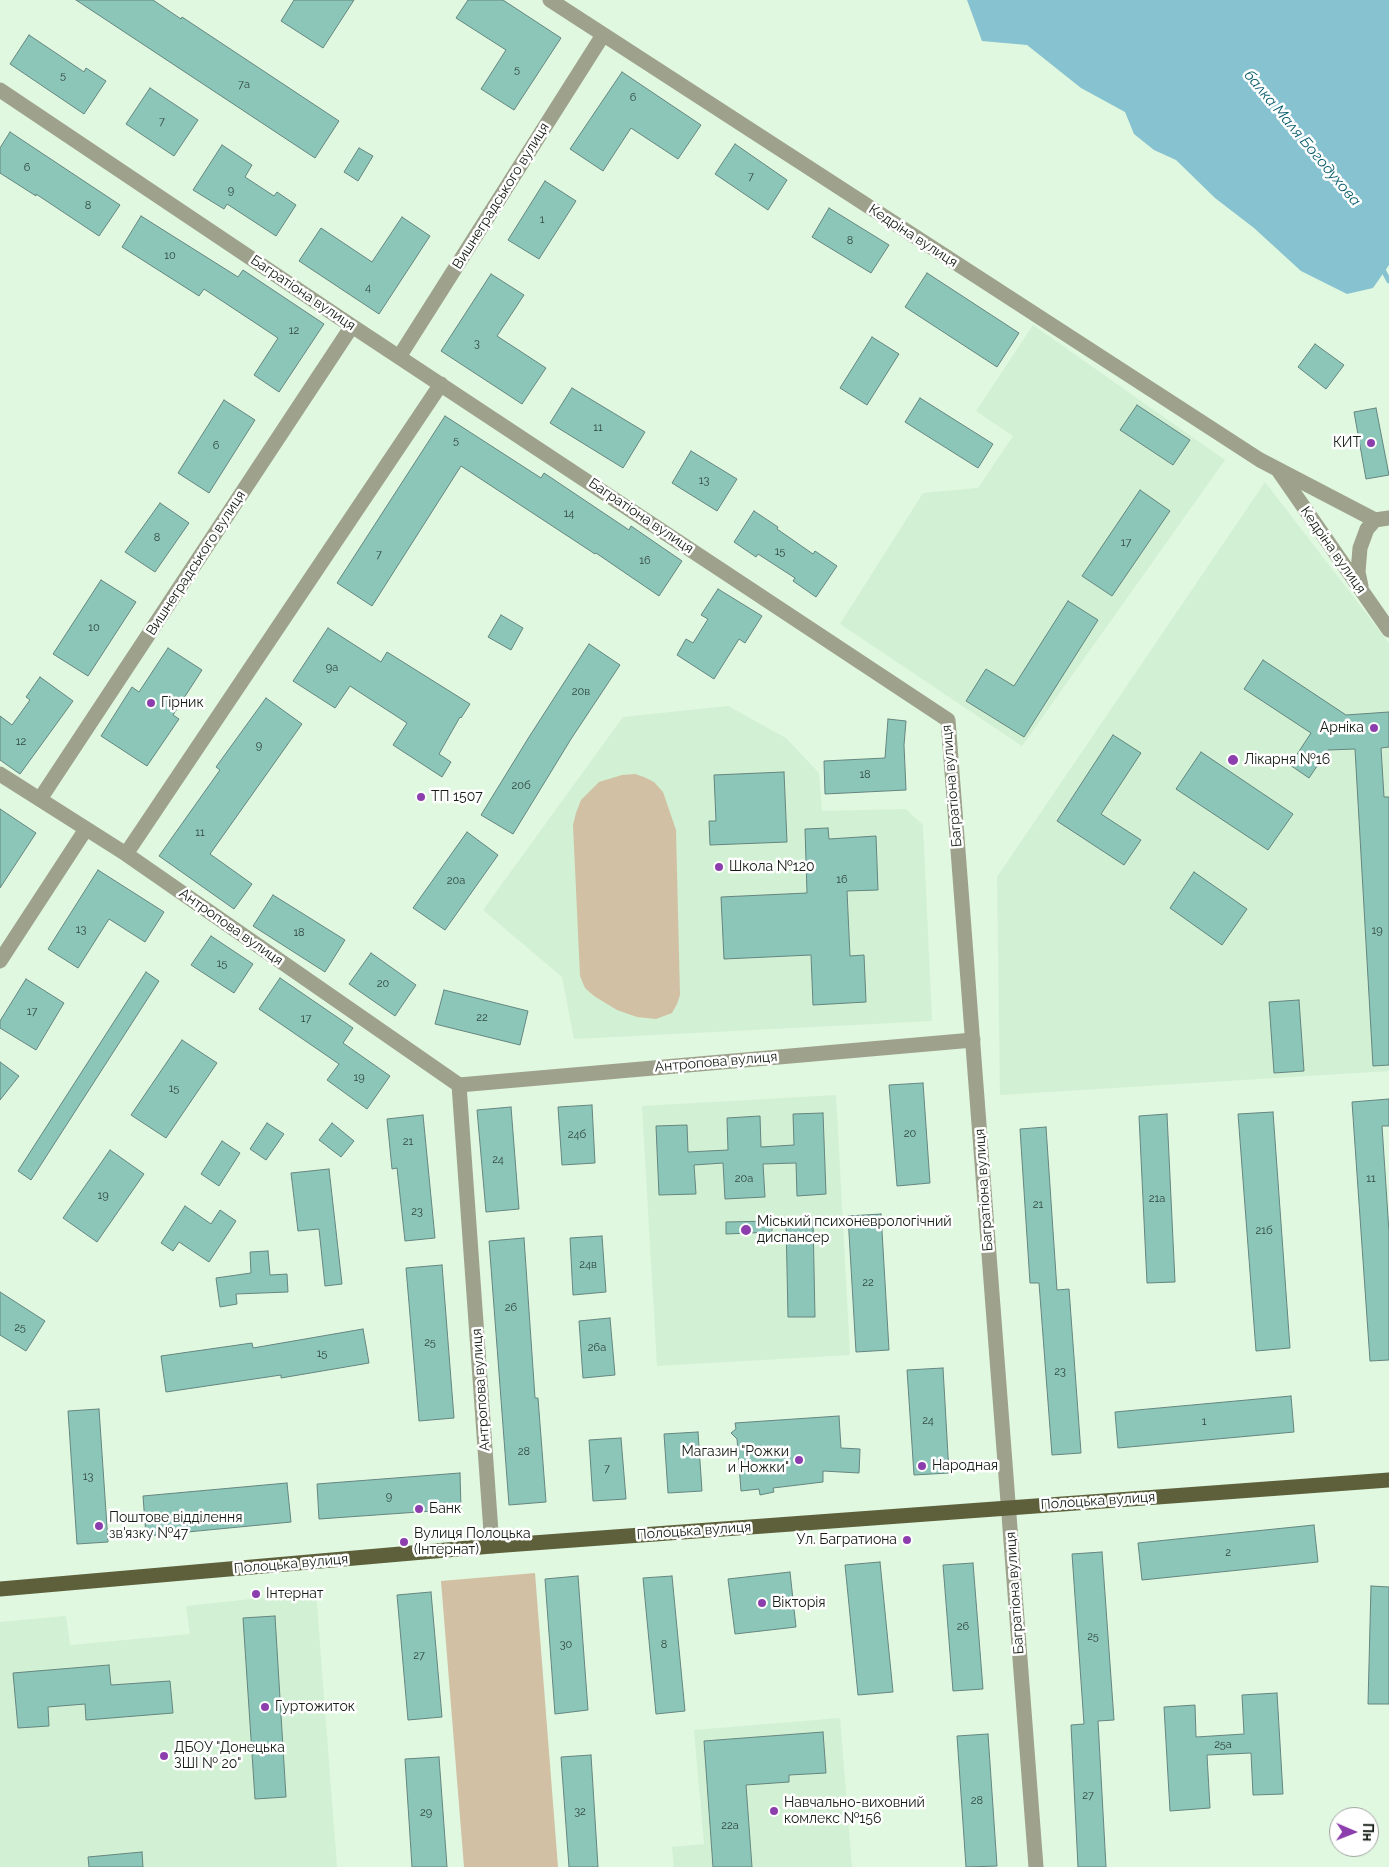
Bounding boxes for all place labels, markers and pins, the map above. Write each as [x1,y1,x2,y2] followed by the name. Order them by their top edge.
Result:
[1333,435,1361,451] place label: КИТ
[1365,437,1377,449] marker: КИТ
[161,695,204,711] place label: Гірник
[145,697,157,709] marker: Гірник
[1320,720,1364,736] place label: Арніка
[1368,722,1380,734] marker: Арніка
[1244,752,1330,768] place label: Лікарня №16
[1226,753,1240,767] marker: Лікарня №16
[431,789,483,805] place label: ТП 1507
[415,791,427,803] marker: ТП 1507
[729,859,815,875] place label: Школа №120
[713,861,725,873] marker: Школа №120
[757,1214,952,1246] place label: Міський психоневрологічний диспансер
[739,1223,753,1237] marker: Міський психоневрологічний диспансер
[682,1444,789,1476] place label: Магазин "Рожки и Ножки"
[793,1454,805,1466] marker: Магазин "Рожки и Ножки"
[932,1458,998,1474] place label: Народная
[916,1460,928,1472] marker: Народная
[429,1501,461,1517] place label: Банк
[413,1503,425,1515] marker: Банк
[109,1510,242,1542] place label: Поштове відділення зв'язку №47
[93,1520,105,1532] marker: Поштове відділення зв'язку №47
[414,1526,531,1558] place label: Вулиця Полоцька (Інтернат)
[797,1532,897,1548] place label: Ул. Багратиона
[901,1534,913,1546] marker: Ул. Багратиона
[398,1536,410,1548] marker: Вулиця Полоцька (Інтернат)
[266,1586,324,1602] place label: Інтернат
[250,1588,262,1600] marker: Інтернат
[772,1595,826,1611] place label: Вікторія
[756,1597,768,1609] marker: Вікторія
[275,1699,355,1715] place label: Гуртожиток
[259,1701,271,1713] marker: Гуртожиток
[174,1740,285,1772] place label: ДБОУ "Донецька ЗШІ № 20"
[158,1750,170,1762] marker: ДБОУ "Донецька ЗШІ № 20"
[784,1795,925,1828] place label: Навчально-виховний комлекс №156
[768,1805,780,1817] marker: Навчально-виховний комлекс №156

